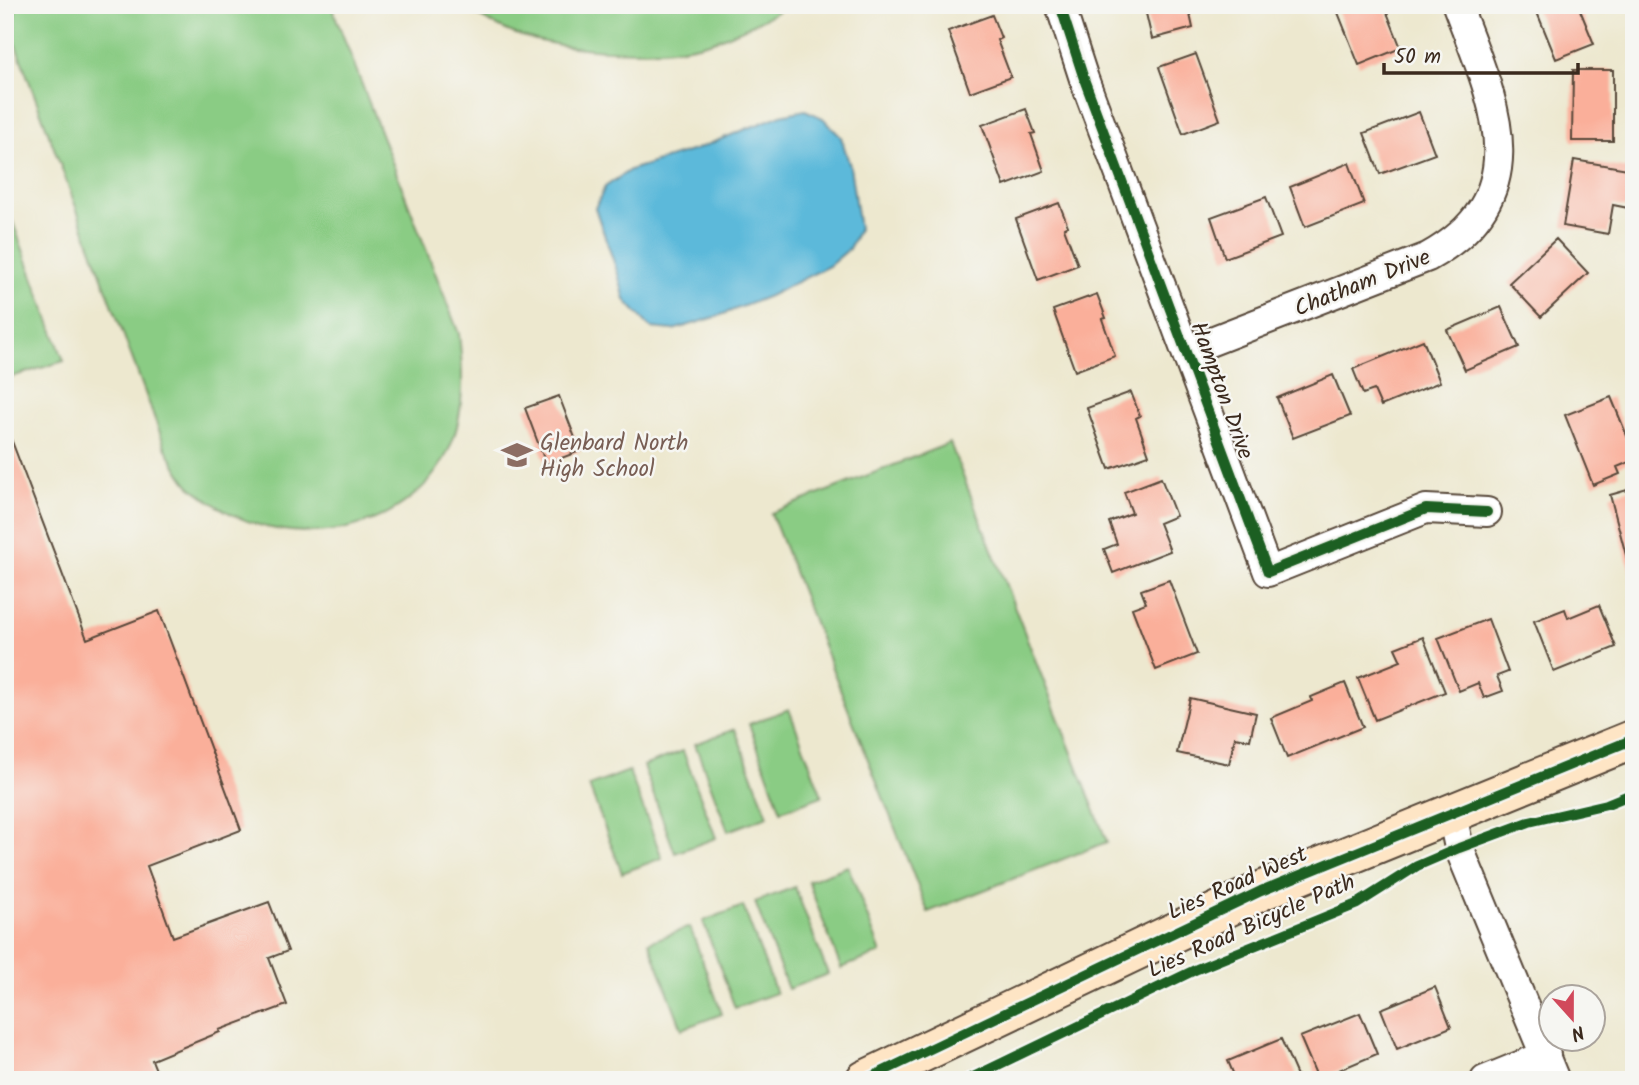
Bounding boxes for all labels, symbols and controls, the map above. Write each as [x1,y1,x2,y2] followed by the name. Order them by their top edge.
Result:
[1384,32,1578,76] scale bar
[1394,41,1441,74] text: 50 m
[1289,240,1436,328] street label: Chatham Drive
[1180,317,1263,465] street label: Hampton Drive
[540,426,688,488] place label: Glenbard North High School
[500,438,534,472] school or university icon: Glenbard North High School
[1162,836,1315,931] street label: Lies Road West
[1142,865,1361,989] street label: Lies Road Bicycle Path
[1538,984,1608,1054] north arrow
[1566,1016,1588,1048] text: N

